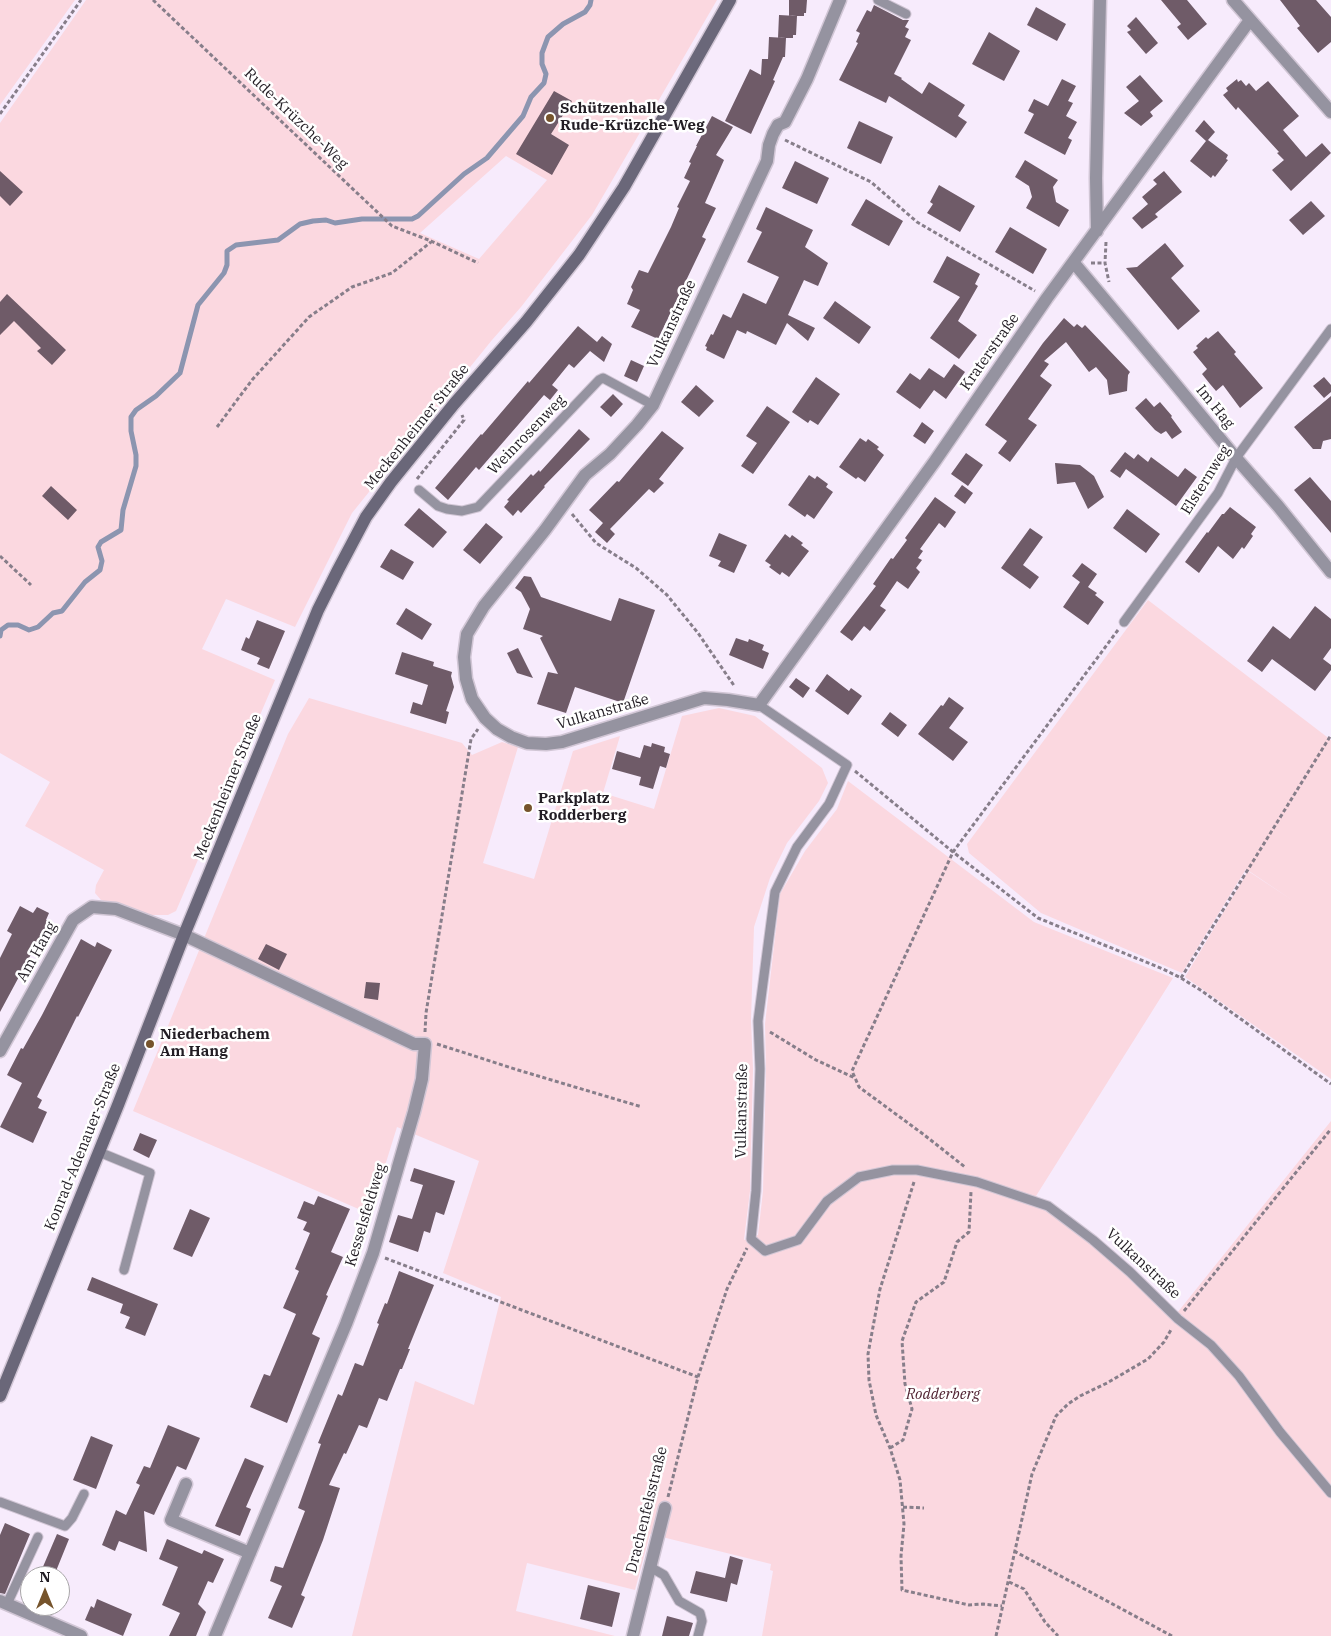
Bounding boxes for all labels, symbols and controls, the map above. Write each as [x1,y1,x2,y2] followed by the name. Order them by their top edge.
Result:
[240,65,352,173] street label: Rude-Krüzche-Weg
[560,100,705,135] place label: Schützenhalle Rude-Krüzche-Weg
[544,112,556,124] marker: Schützenhalle Rude-Krüzche-Weg
[644,277,700,371] street label: Vulkanstraße
[957,310,1023,394] street label: Kraterstraße
[361,361,473,493] street label: Meckenheimer Straße
[1192,382,1238,432] street label: Im Hag
[484,391,570,479] street label: Weinrosenweg
[1178,442,1234,518] street label: Elsternweg
[555,690,651,734] street label: Vulkanstraße
[190,711,266,863] street label: Meckenheimer Straße
[538,790,626,825] place label: Parkplatz Rodderberg
[522,802,534,814] marker: Parkplatz Rodderberg
[13,919,61,985] street label: Am Hang
[160,1026,270,1061] place label: Niederbachem Am Hang
[144,1038,156,1050] marker: Niederbachem Am Hang
[41,1061,125,1233] street label: Konrad-Adenauer-Straße
[732,1063,752,1159] street label: Vulkanstraße
[342,1161,390,1269] street label: Kesselsfeldweg
[1102,1225,1184,1303] street label: Vulkanstraße
[906,1386,980,1404] park label: Rodderberg
[623,1445,671,1575] street label: Drachenfelsstraße
[20,1566,70,1616] north arrow
[39,1568,51,1586] text: N

